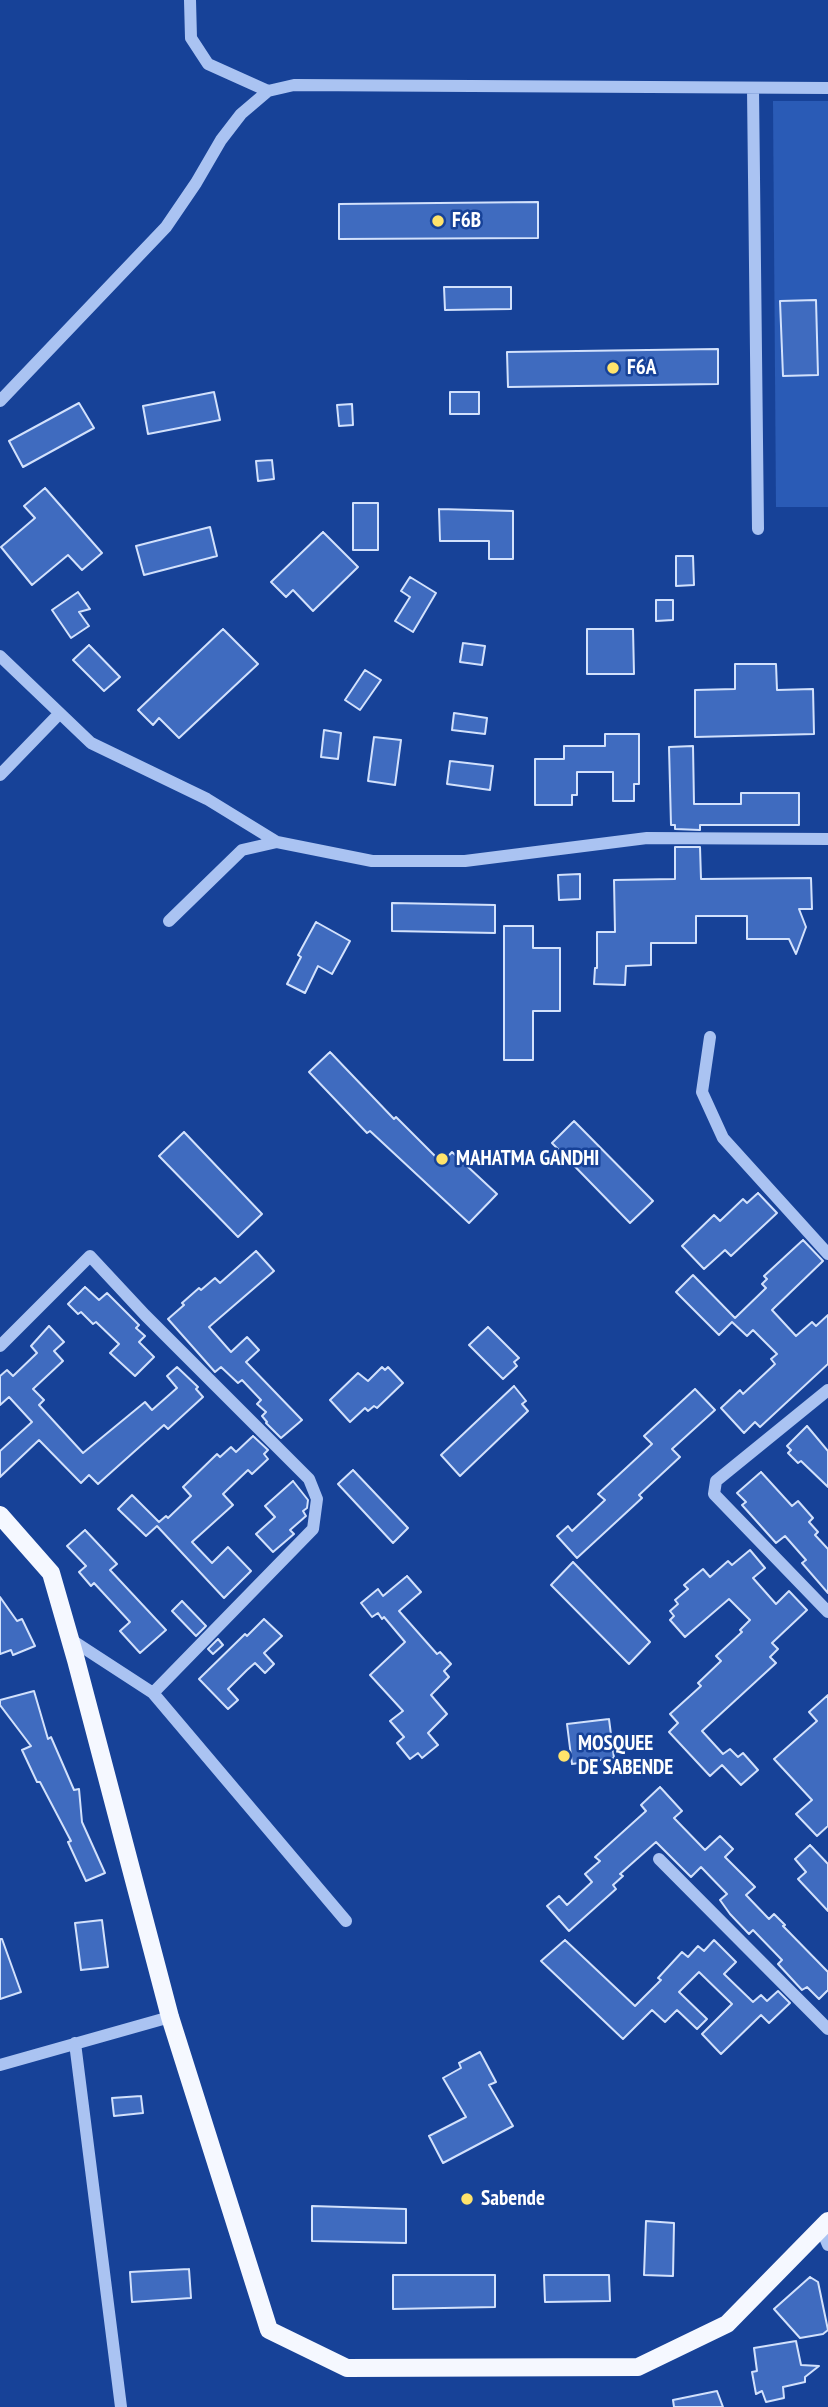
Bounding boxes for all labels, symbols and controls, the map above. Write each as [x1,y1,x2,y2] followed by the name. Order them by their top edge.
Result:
[452,208,481,234] place label: F6B
[430,213,446,229] marker: F6B
[627,355,656,381] place label: F6A
[605,360,621,376] marker: F6A
[456,1146,599,1172] place label: MAHATMA GANDHI
[434,1151,450,1167] marker: MAHATMA GANDHI
[578,1731,673,1781] place label: MOSQUEE DE SABENDE
[556,1748,572,1764] marker: MOSQUEE DE SABENDE
[481,2186,545,2212] place label: Sabende
[459,2191,475,2207] marker: Sabende

